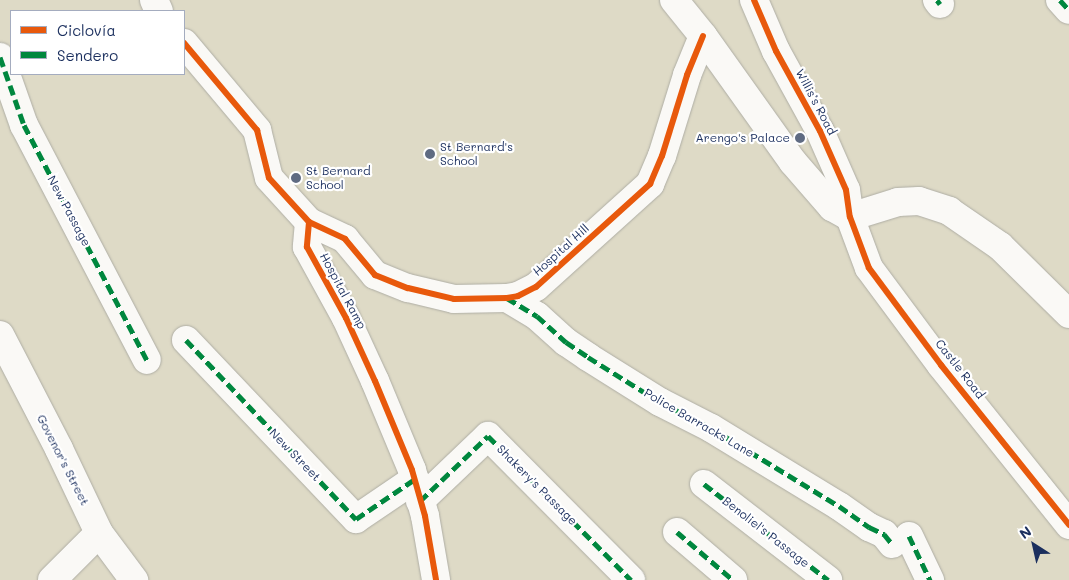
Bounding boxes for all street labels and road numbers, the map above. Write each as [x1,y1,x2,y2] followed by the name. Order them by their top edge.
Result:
[793,67,839,137] street label: Willis’s Road
[44,173,94,249] street label: New Passage
[530,221,592,279] street label: Hospital Hill
[317,250,369,332] street label: Hospital Ramp
[932,336,988,402] street label: Castle Road
[641,386,757,460] street label: Police Barracks Lane
[34,412,92,508] street label: Govenor's Street
[266,426,324,484] street label: New Street
[494,442,580,528] street label: Shakery's Passage
[720,494,812,570] street label: Benoliel's Passage

